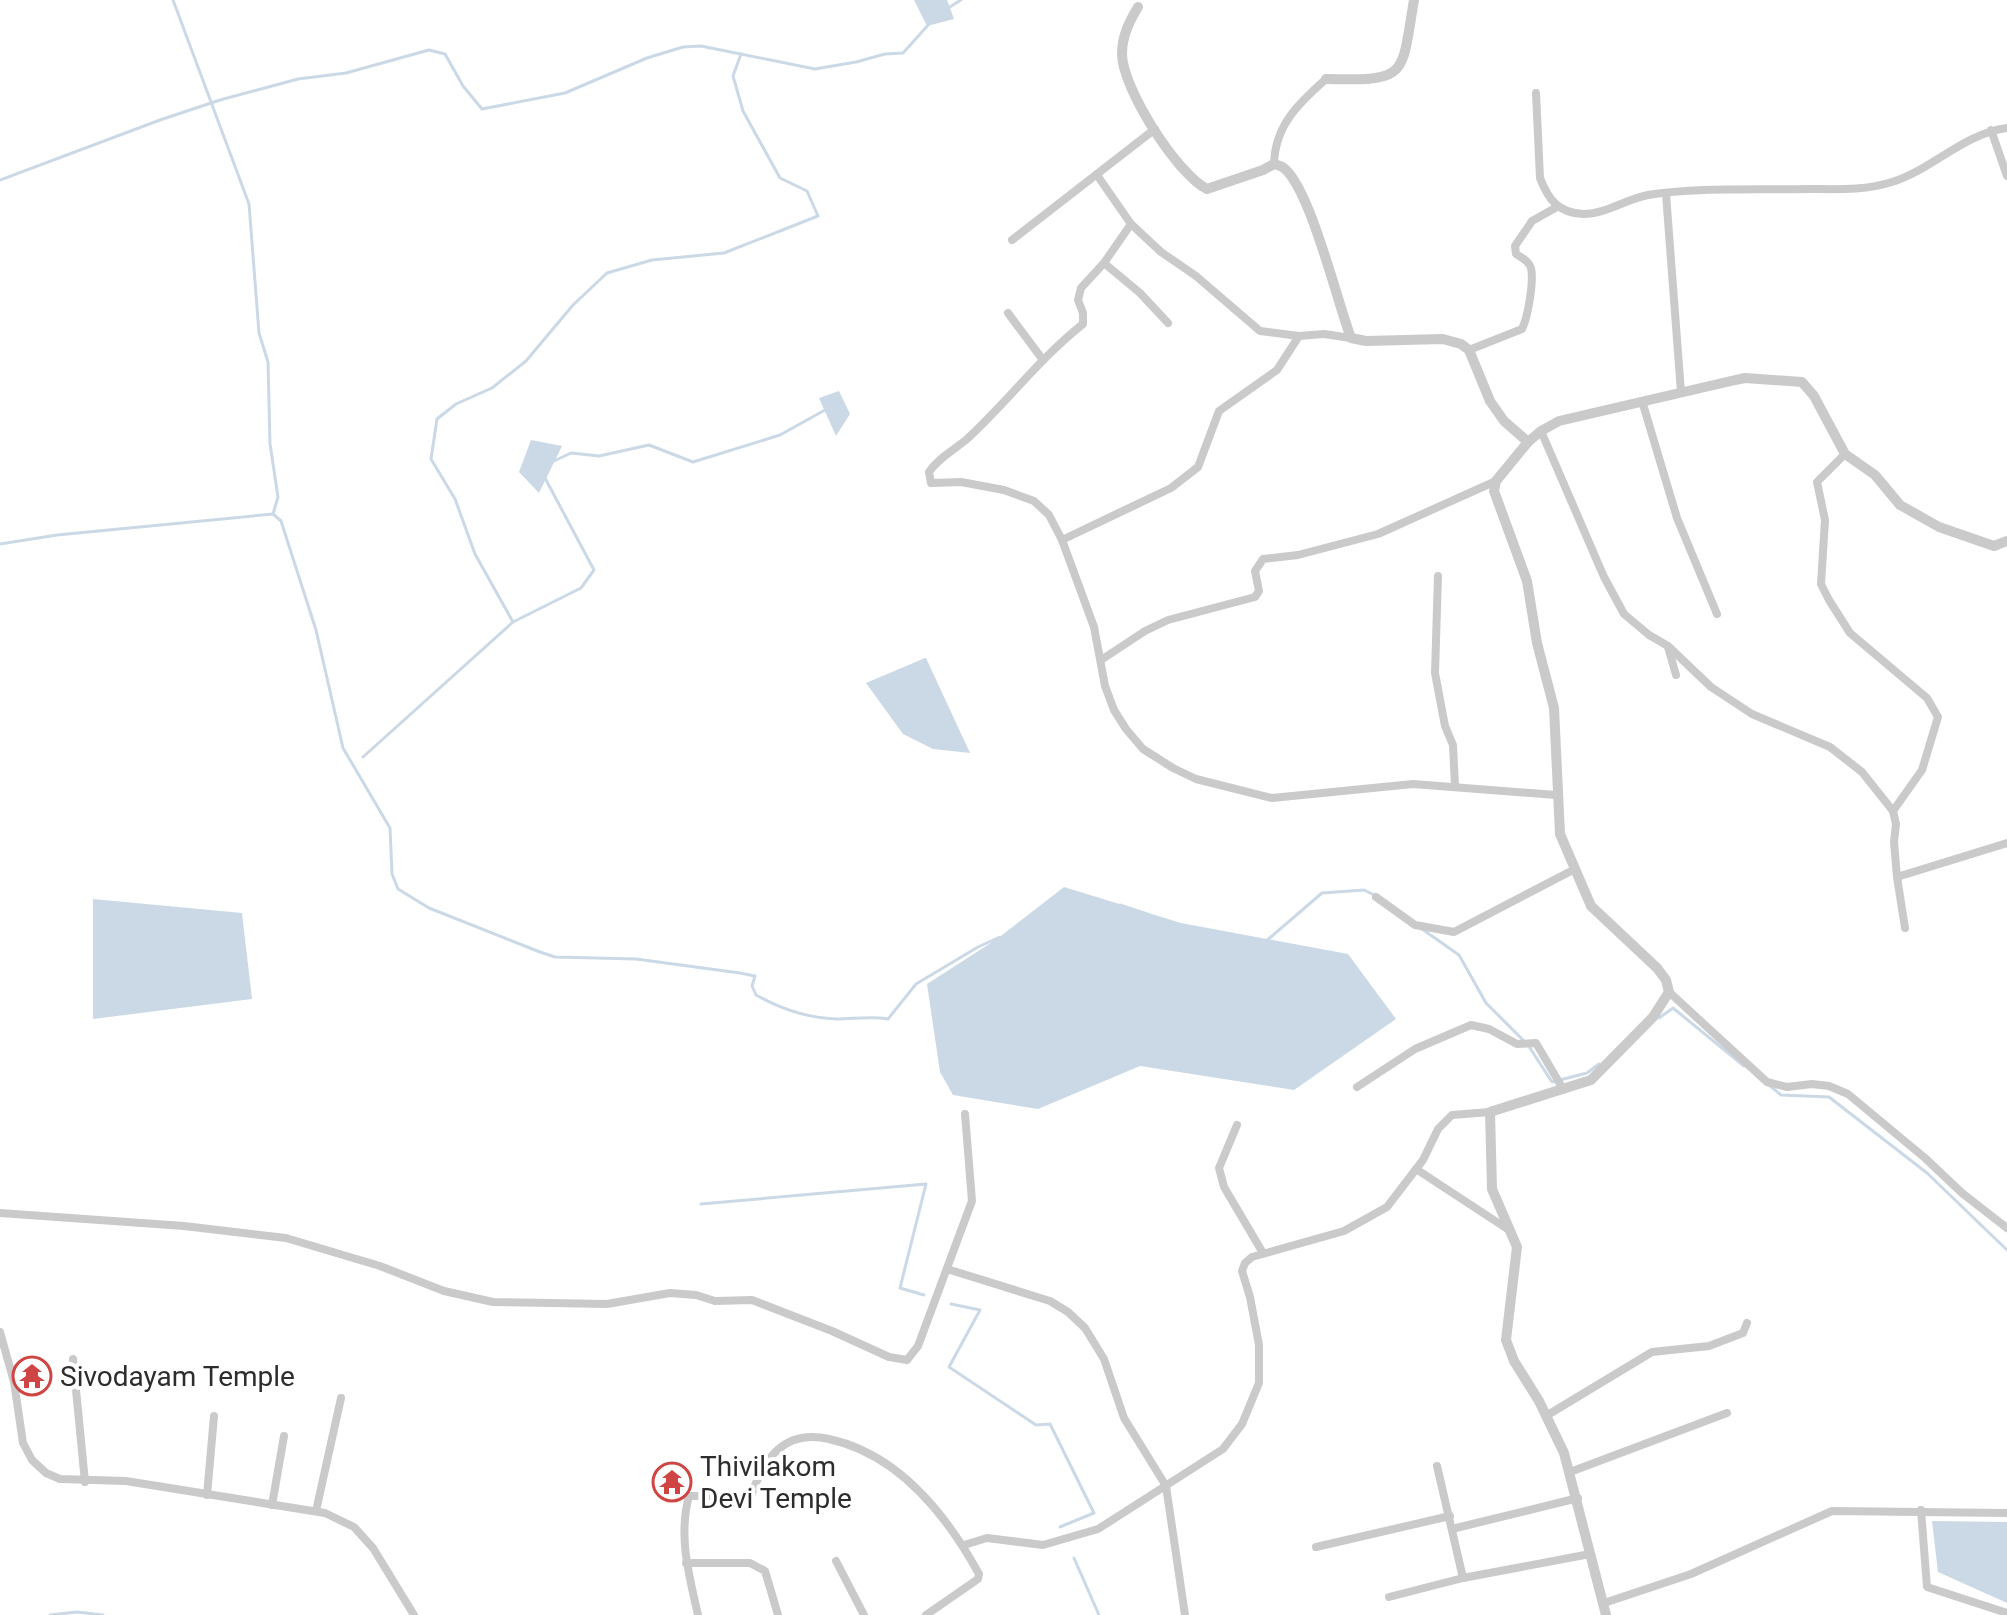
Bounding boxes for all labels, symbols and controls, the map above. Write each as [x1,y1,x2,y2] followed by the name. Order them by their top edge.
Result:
[11,1355,53,1397] temple icon: Sivodayam Temple
[60,1360,295,1393] place label: Sivodayam Temple
[700,1450,852,1515] place label: Thivilakom Devi Temple
[651,1461,693,1503] temple icon: Thivilakom Devi Temple

